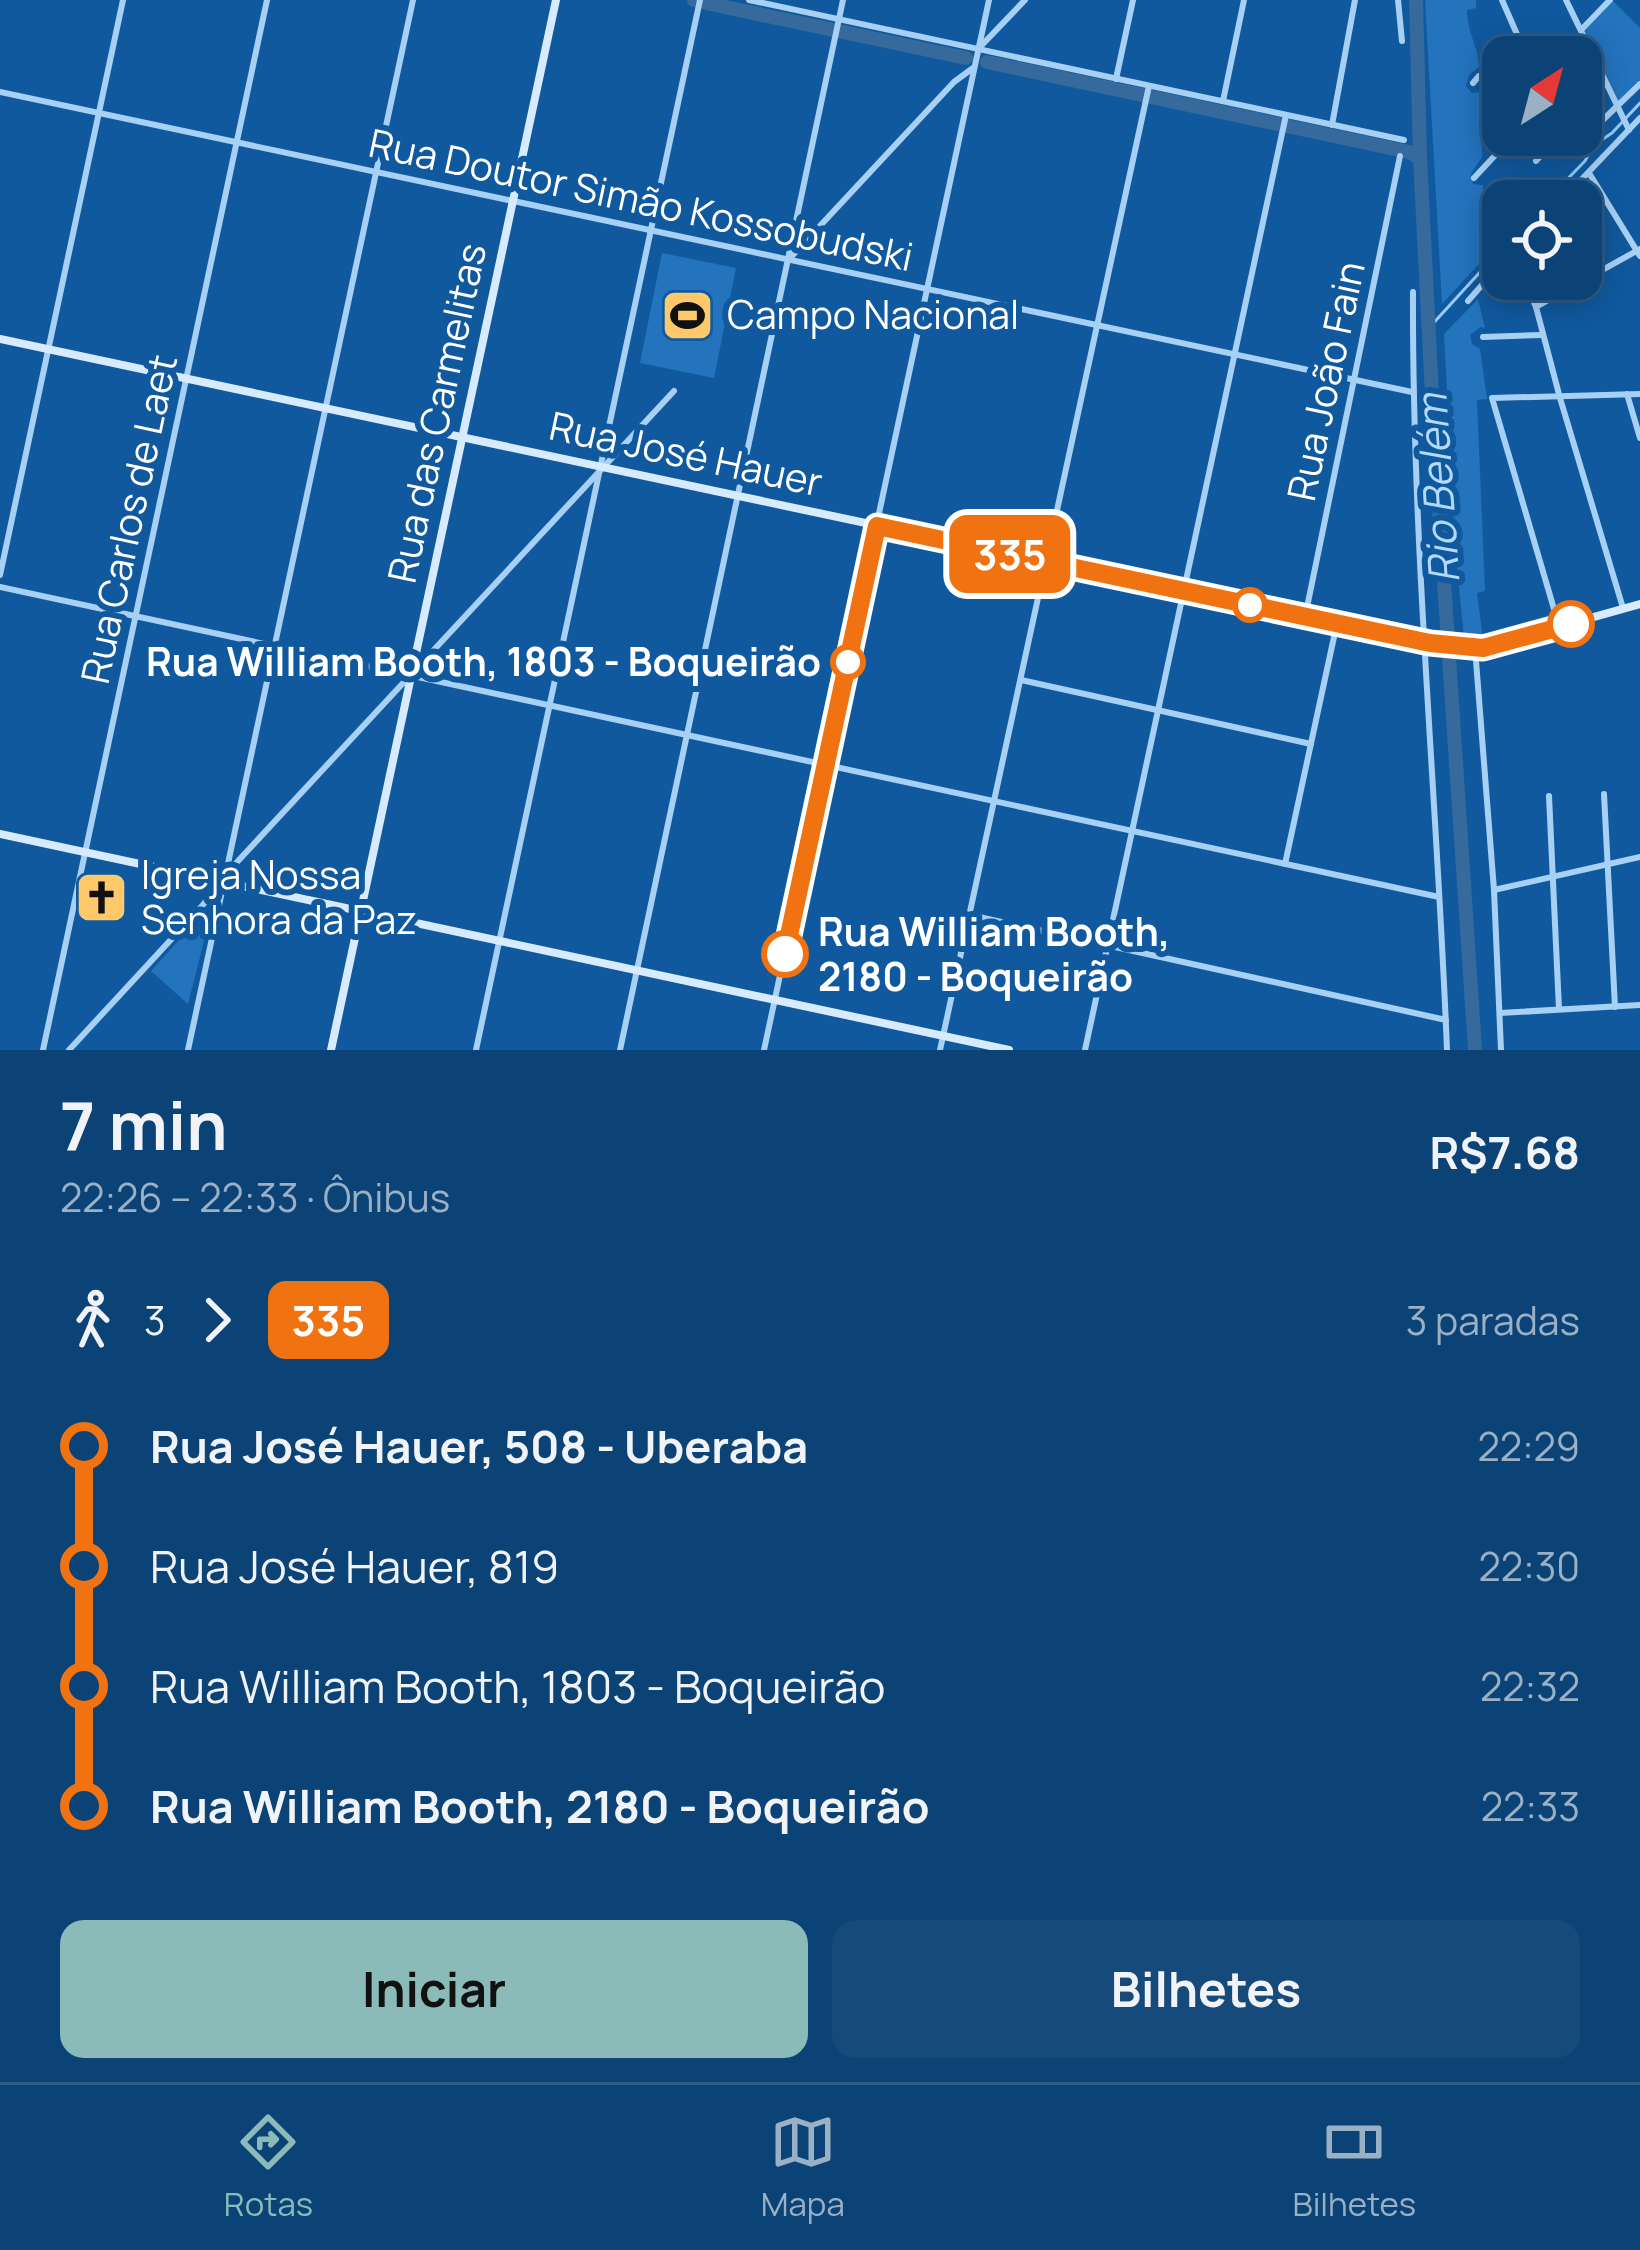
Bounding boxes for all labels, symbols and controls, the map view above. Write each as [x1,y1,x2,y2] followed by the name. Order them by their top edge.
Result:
[1482,36,1602,156] north arrow
[1482,36,1602,300] map controls
[364,115,918,283] street label: Rua Doutor Simão Kossobudski
[1482,180,1602,300] button: locate
[374,238,498,587] street label: Rua das Carmelitas
[1273,256,1377,506] street label: Rua João Fain
[660,287,716,343] sports icon: Campo Nacional
[727,287,1019,341] place label: Campo Nacional
[67,349,189,688] street label: Rua Carlos de Laet
[1401,390,1473,585] water label: Rio Belém
[545,398,828,508] street label: Rua José Hauer
[941,515,1079,593] line badge: 335
[973,525,1047,583] text: 335
[1234,589,1266,621] unlabelled marker
[1549,602,1593,646] unlabelled marker
[146,634,821,688] place label: Rua William Booth, 1803 - Boqueirão
[832,646,864,678] marker: Rua William Booth, 1803 - Boqueirão
[141,847,417,946] place label: Igreja Nossa Senhora da Paz
[74,869,130,925] church icon: Igreja Nossa Senhora da Paz
[818,904,1171,1003] place label: Rua William Booth, 2180 - Boqueirão
[763,932,807,976] marker: Rua William Booth, 2180 - Boqueirão
[60,1080,228,1170] text: 7 min
[1430,1121,1580,1183] text: R$7.68
[60,1170,450,1224] text: 22:26 – 22:33 · Ônibus
[60,1287,126,1353] icon: walk
[184,1287,250,1353] icon: forward
[292,1291,365,1349] text: 335
[144,1293,166,1347] text: 3
[1406,1293,1580,1347] text: 3 paradas
[150,1415,808,1477] text: Rua José Hauer, 508 - Uberaba
[1477,1419,1580,1473] text: 22:29
[150,1535,559,1597] text: Rua José Hauer, 819
[1479,1539,1580,1593] text: 22:30
[150,1655,885,1717] text: Rua William Booth, 1803 - Boqueirão
[1480,1659,1580,1713] text: 22:32
[150,1775,929,1837] text: Rua William Booth, 2180 - Boqueirão
[1481,1779,1580,1833] text: 22:33
[60,1920,808,2058] button: Iniciar
[832,1920,1580,2058] button: Bilhetes
[224,2109,313,2226] tab: Rotas
[761,2109,845,2226] tab: Mapa
[1292,2109,1416,2226] tab: Bilhetes

